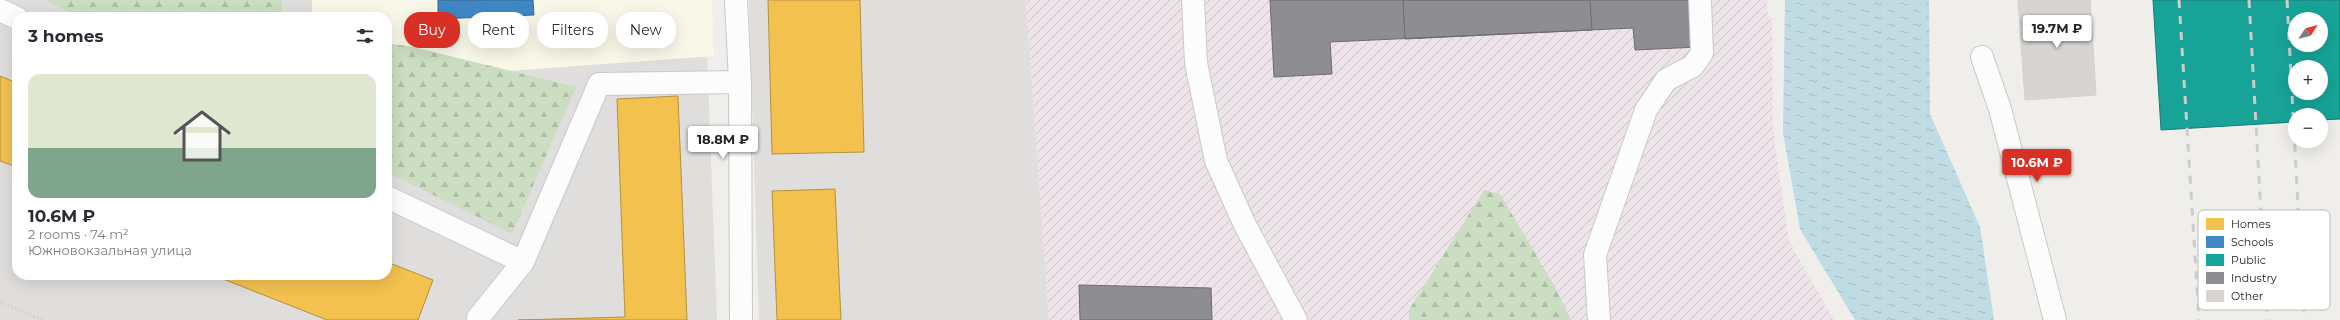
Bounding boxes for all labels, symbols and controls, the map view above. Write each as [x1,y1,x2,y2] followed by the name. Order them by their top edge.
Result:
[404,12,460,48] chip: Buy
[468,12,529,48] chip: Rent
[537,12,608,48] chip: Filters
[616,12,676,48] chip: New
[2288,12,2328,52] north arrow
[2288,12,2328,148] map controls
[2020,15,2094,49] pin: 19.7M ₽
[2032,20,2082,36] text: 19.7M ₽
[354,25,376,47] icon: filters
[28,26,103,46] text: 3 homes
[2288,60,2328,100] button: +
[166,100,238,172] icon: home
[2288,108,2328,148] button: −
[686,126,760,160] pin: 18.8M ₽
[697,131,749,147] text: 18.8M ₽
[2000,149,2074,183] pin: 10.6M ₽
[2011,154,2063,170] text: 10.6M ₽
[28,206,95,226] text: 10.6M ₽
[2198,210,2330,310] legend
[2231,217,2271,231] text: Homes
[28,226,129,242] text: 2 rooms · 74 m²
[2231,235,2274,249] text: Schools
[28,242,192,258] text: Южновокзальная улица
[2231,253,2266,267] text: Public
[2231,271,2277,285] text: Industry
[2231,289,2263,303] text: Other

